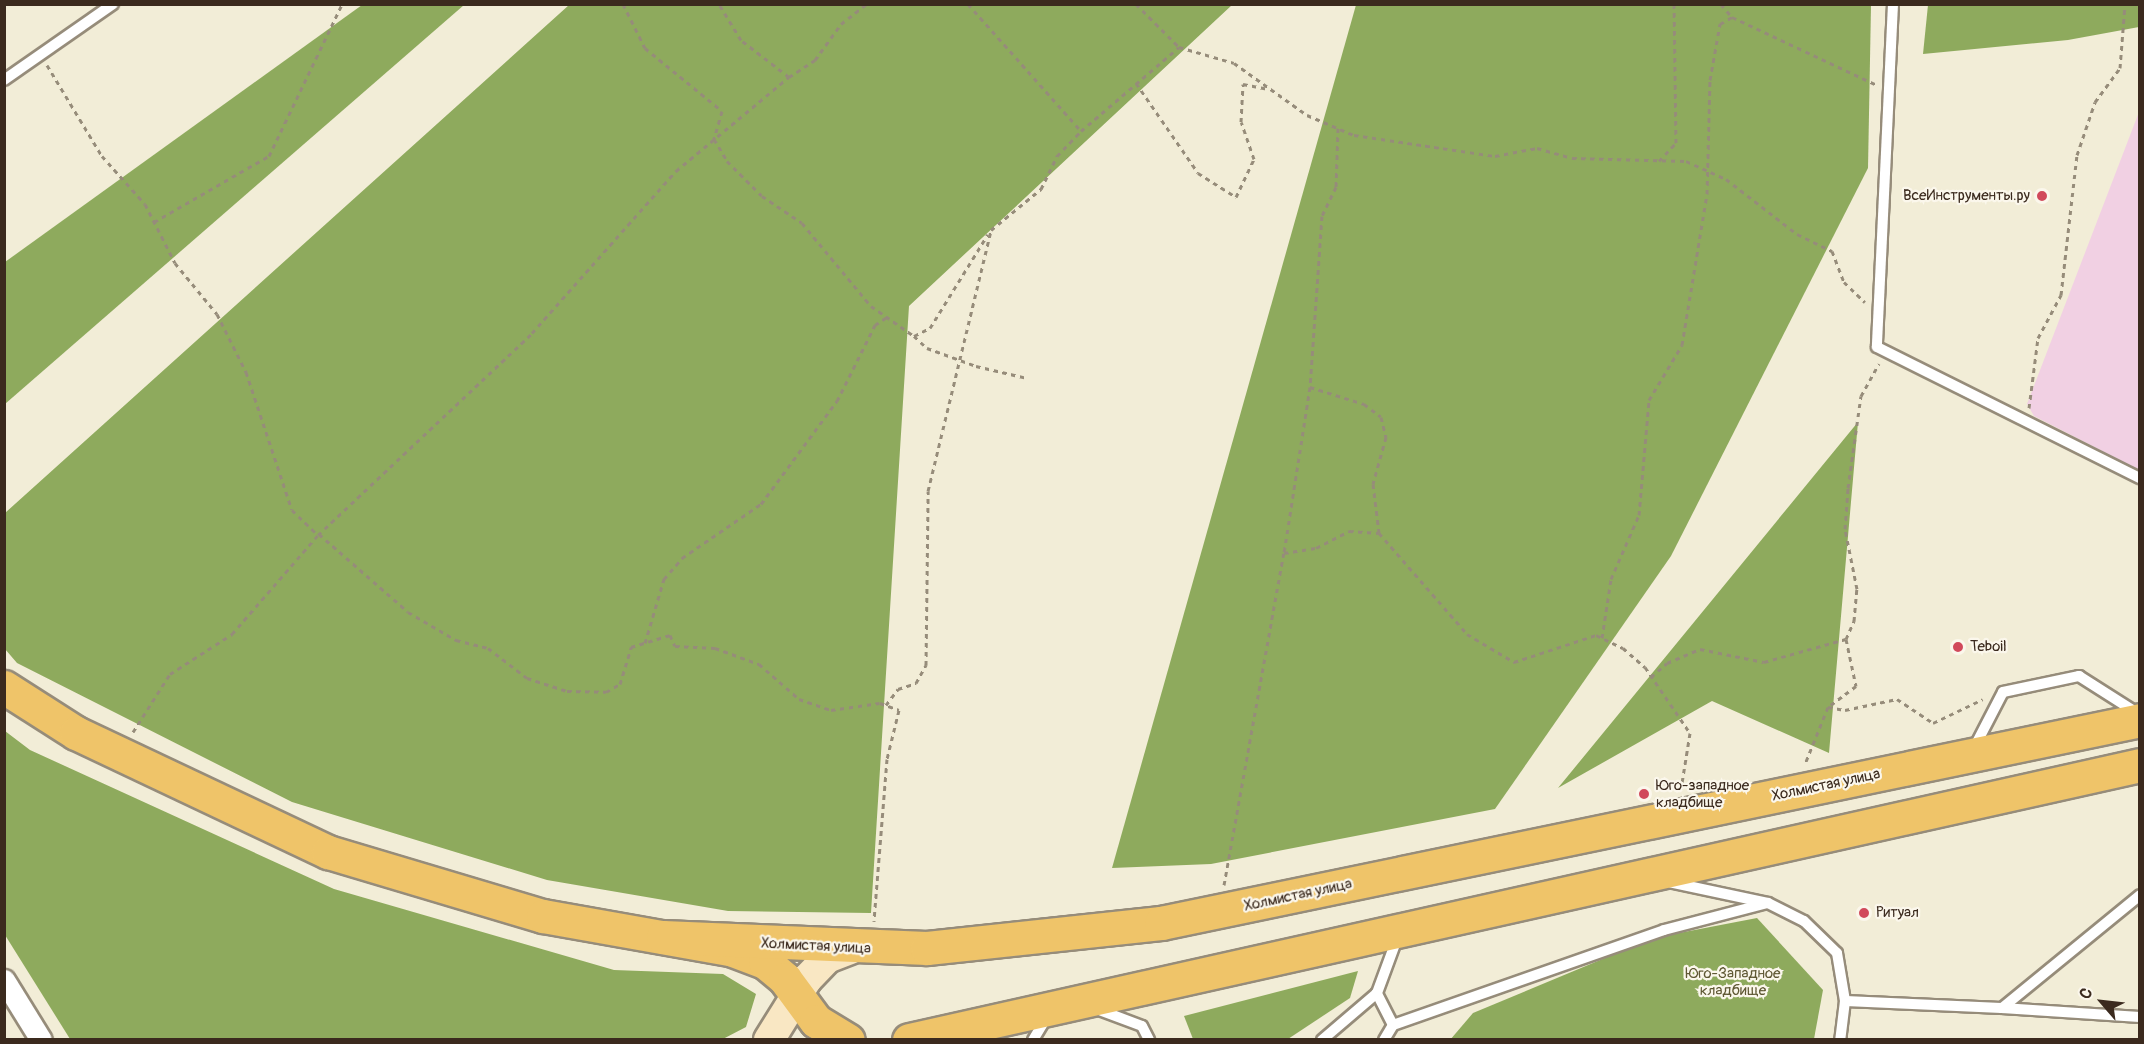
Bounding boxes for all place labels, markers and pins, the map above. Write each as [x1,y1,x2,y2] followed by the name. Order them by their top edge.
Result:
[1903,187,2030,205] place label: ВсеИнструменты.ру
[2035,189,2049,203] marker: ВсеИнструменты.ру
[1970,638,2006,656] place label: Teboil
[1951,640,1965,654] marker: Teboil
[1656,776,1749,811] place label: Юго-западное кладбище
[1637,787,1651,801] marker: Юго-западное кладбище
[1876,904,1919,922] place label: Ритуал
[1857,906,1871,920] marker: Ритуал

